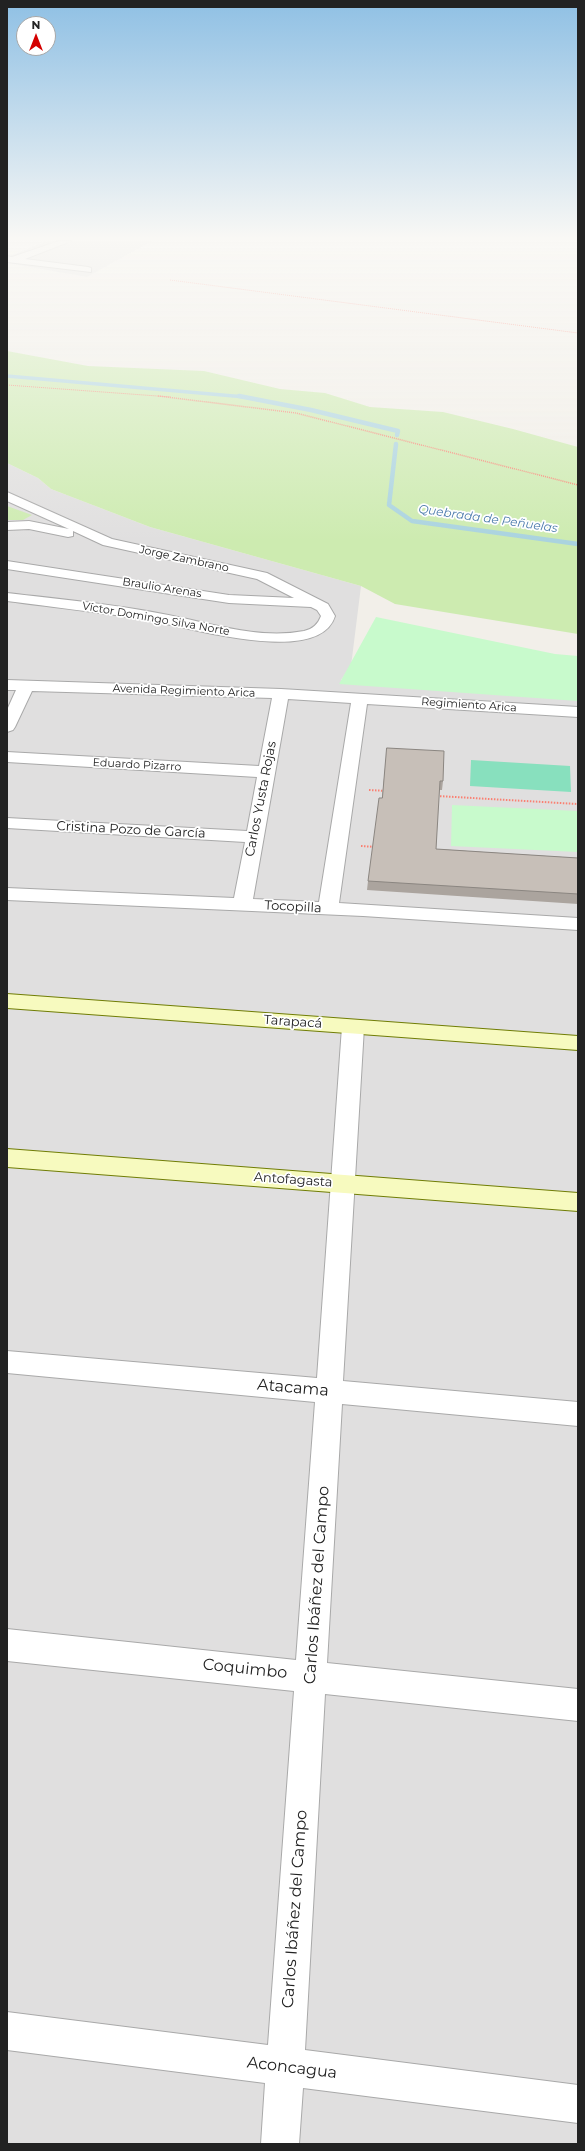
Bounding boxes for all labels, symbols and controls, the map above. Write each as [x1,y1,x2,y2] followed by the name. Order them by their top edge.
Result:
[16,16,56,56] north arrow
[32,18,40,32] text: N
[417,502,559,536] water label: Quebrada de Peñuelas
[138,543,230,575] street label: Jorge Zambrano
[121,575,203,601] street label: Braulio Arenas
[81,600,231,638] street label: Víctor Domingo Silva Norte
[112,682,256,700] street label: Avenida Regimiento Arica
[421,695,517,715] street label: Regimiento Arica
[242,740,280,858] street label: Carlos Yusta Rojas
[92,756,182,774] street label: Eduardo Pizarro
[56,818,206,842] street label: Cristina Pozo de García
[264,898,322,916] street label: Tocopilla
[263,1012,323,1032] street label: Tarapacá
[253,1169,333,1191] street label: Antofagasta
[256,1375,330,1401] street label: Atacama
[300,1485,334,1685] street label: Carlos Ibáñez del Campo
[202,1655,288,1683] street label: Coquimbo
[278,1809,312,2009] street label: Carlos Ibáñez del Campo
[246,2053,338,2083] street label: Aconcagua

